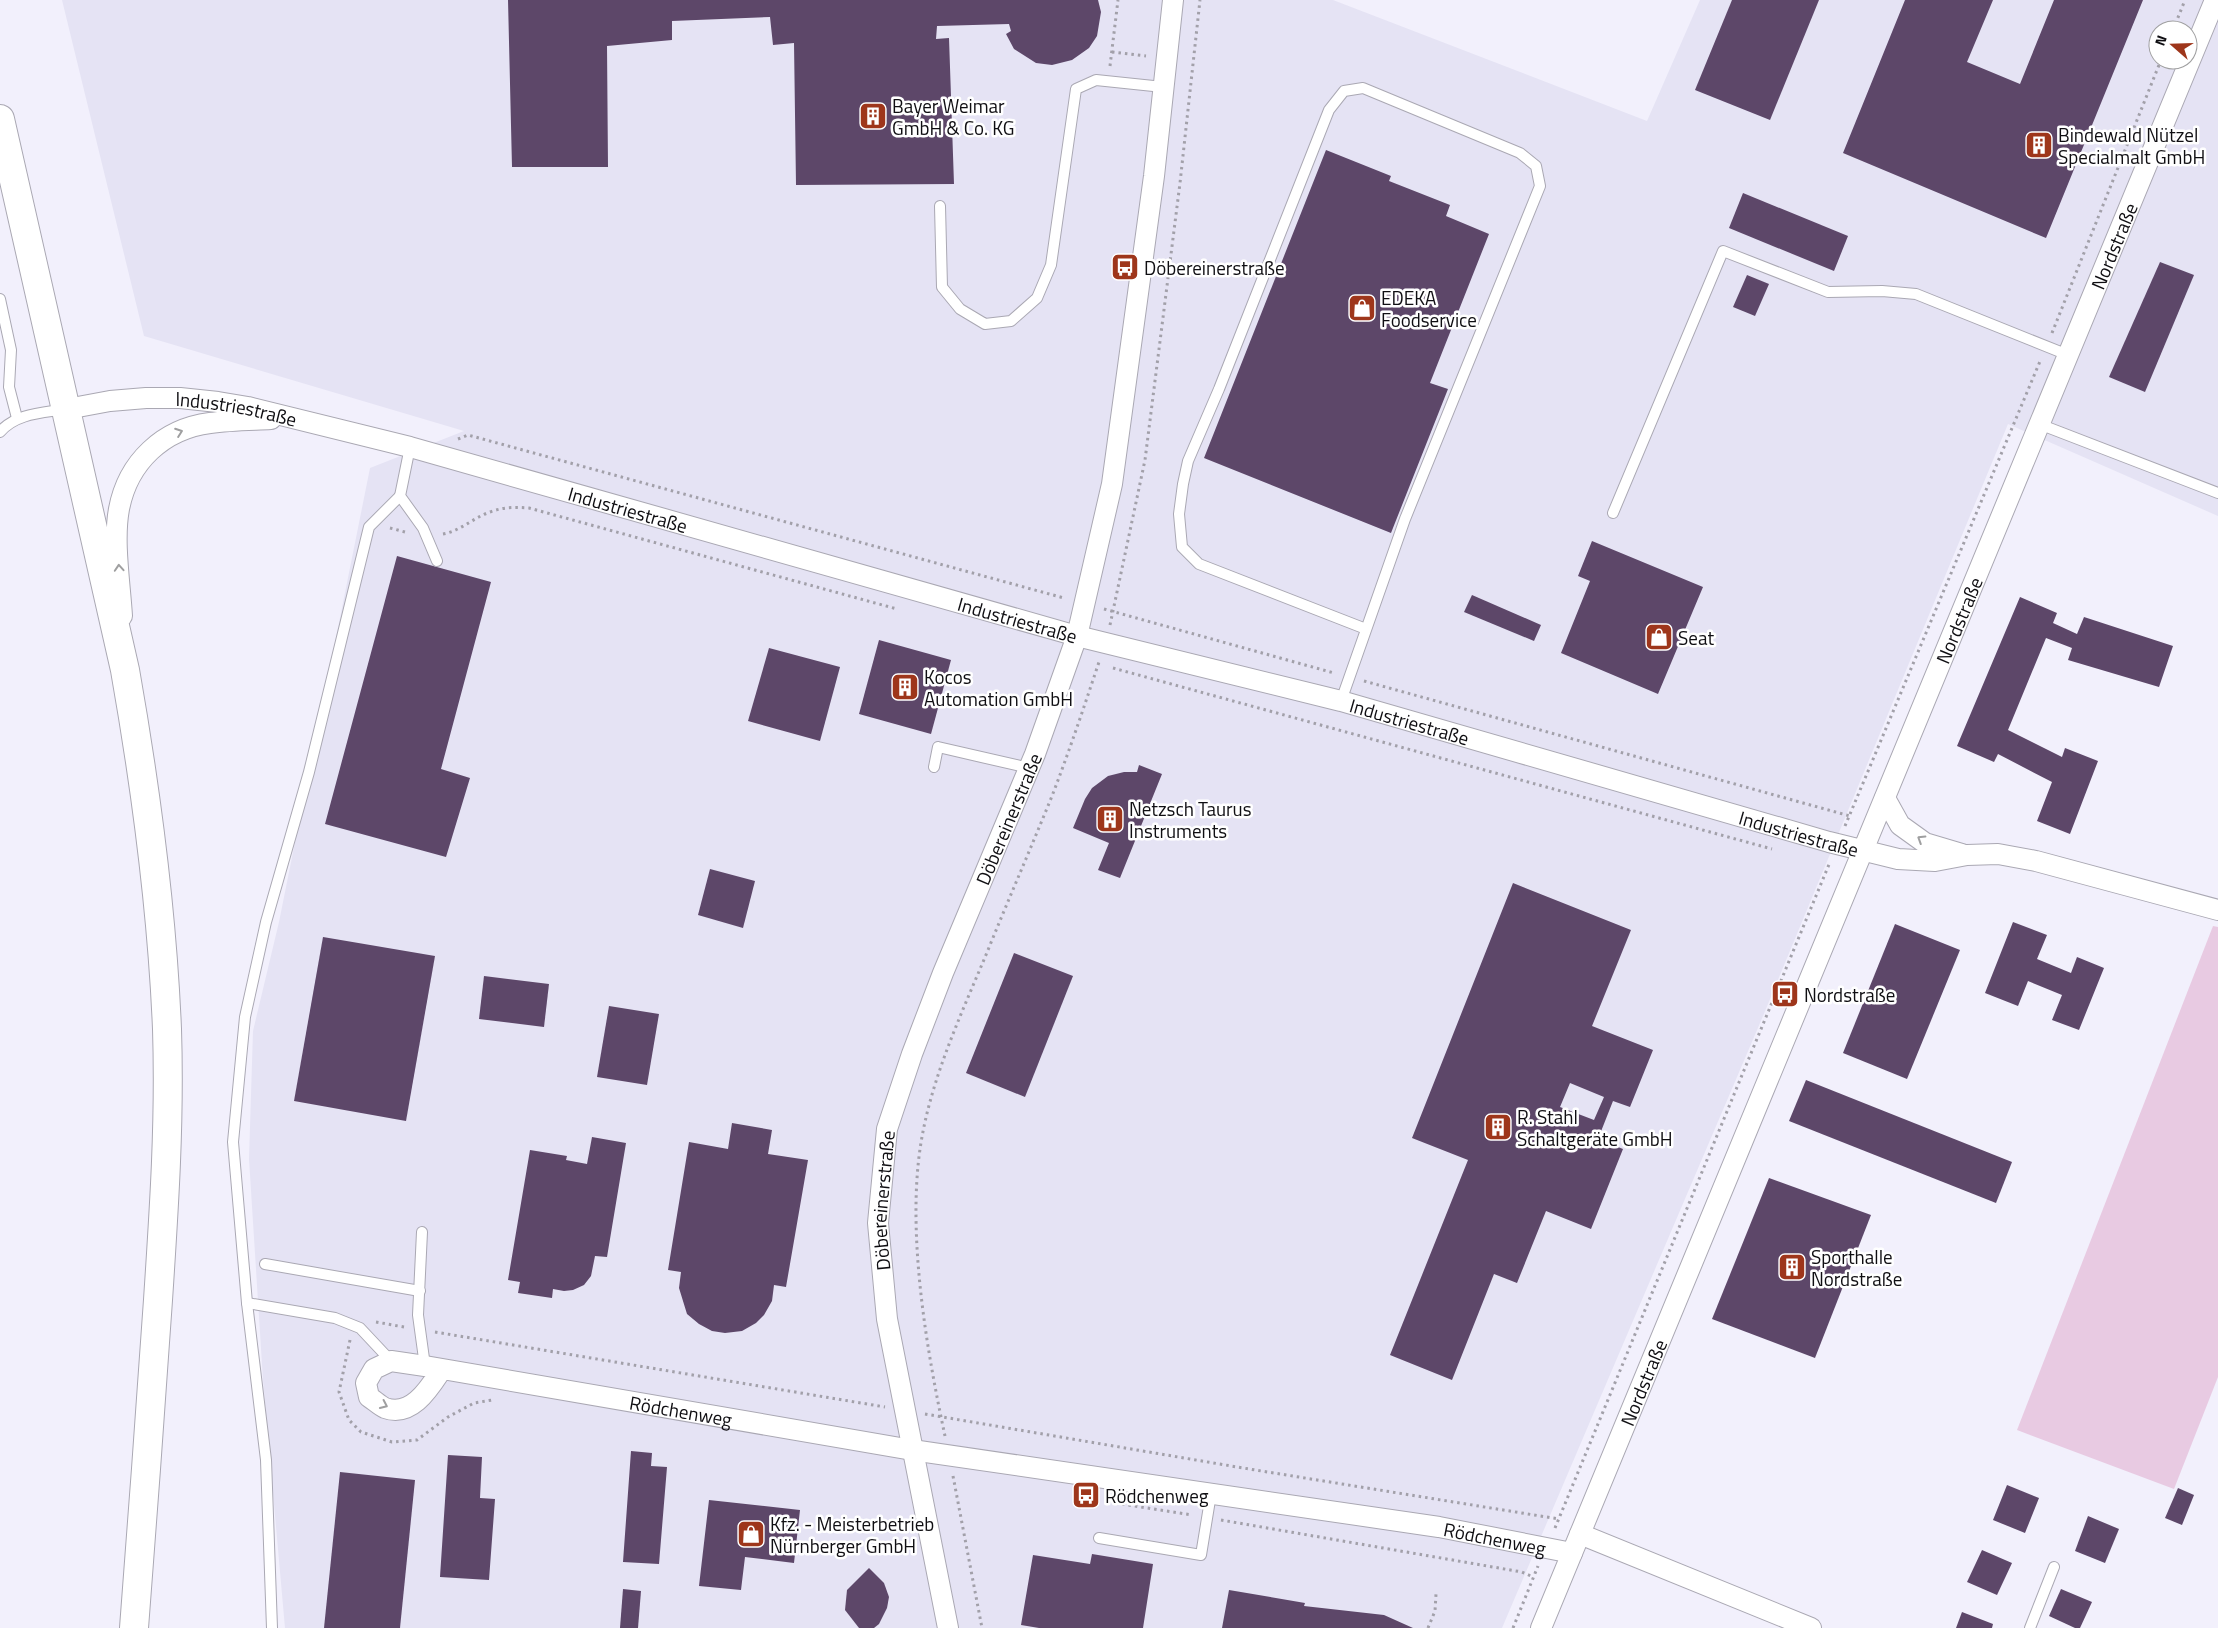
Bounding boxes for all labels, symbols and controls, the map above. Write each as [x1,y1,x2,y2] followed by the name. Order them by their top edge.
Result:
[2148,20,2198,70] north arrow
[2149,32,2172,49] text: N
[892,91,1014,142] place label: Bayer Weimar GmbH & Co. KG
[858,101,888,131] building icon: Bayer Weimar GmbH & Co. KG
[2058,120,2205,171] place label: Bindewald Nützel Specialmalt GmbH
[2024,130,2054,160] building icon: Bindewald Nützel Specialmalt GmbH
[2082,198,2144,294] street label: Nordstraße
[1110,252,1140,282] bus stop icon: Döbereinerstraße
[1144,253,1285,282] place label: Döbereinerstraße
[1381,283,1477,334] place label: EDEKA Foodservice
[1347,293,1377,323] shop icon: EDEKA Foodservice
[176,384,300,433] street label: Industriestraße
[174,428,183,438] one-way arrow
[565,478,691,540] street label: Industriestraße
[114,564,125,572] one-way arrow
[1927,572,1989,668] street label: Nordstraße
[955,588,1081,650] street label: Industriestraße
[1644,622,1674,652] shop icon: Seat
[1678,623,1714,652] place label: Seat
[924,662,1073,713] place label: Kocos Automation GmbH
[890,672,920,702] building icon: Kocos Automation GmbH
[1347,690,1473,752] street label: Industriestraße
[967,748,1048,889] street label: Döbereinerstraße
[1129,794,1252,845] place label: Netzsch Taurus Instruments
[1736,802,1862,863] street label: Industriestraße
[1095,804,1125,834] building icon: Netzsch Taurus Instruments
[1917,836,1926,846] one-way arrow
[1770,979,1800,1009] bus stop icon: Nordstraße
[1804,980,1895,1009] place label: Nordstraße
[1517,1102,1673,1153] place label: R. Stahl Schaltgeräte GmbH
[1483,1112,1513,1142] building icon: R. Stahl Schaltgeräte GmbH
[863,1129,901,1272] street label: Döbereinerstraße
[1811,1242,1902,1293] place label: Sporthalle Nordstraße
[1777,1252,1807,1282] building icon: Sporthalle Nordstraße
[1612,1334,1674,1430] street label: Nordstraße
[628,1387,735,1433] street label: Rödchenweg
[379,1399,388,1410] one-way arrow
[1071,1480,1101,1510] bus stop icon: Rödchenweg
[1105,1481,1209,1510] place label: Rödchenweg
[770,1509,934,1560] place label: Kfz. - Meisterbetrieb Nürnberger GmbH
[1441,1514,1549,1562] street label: Rödchenweg
[736,1519,766,1549] shop icon: Kfz. - Meisterbetrieb Nürnberger GmbH

